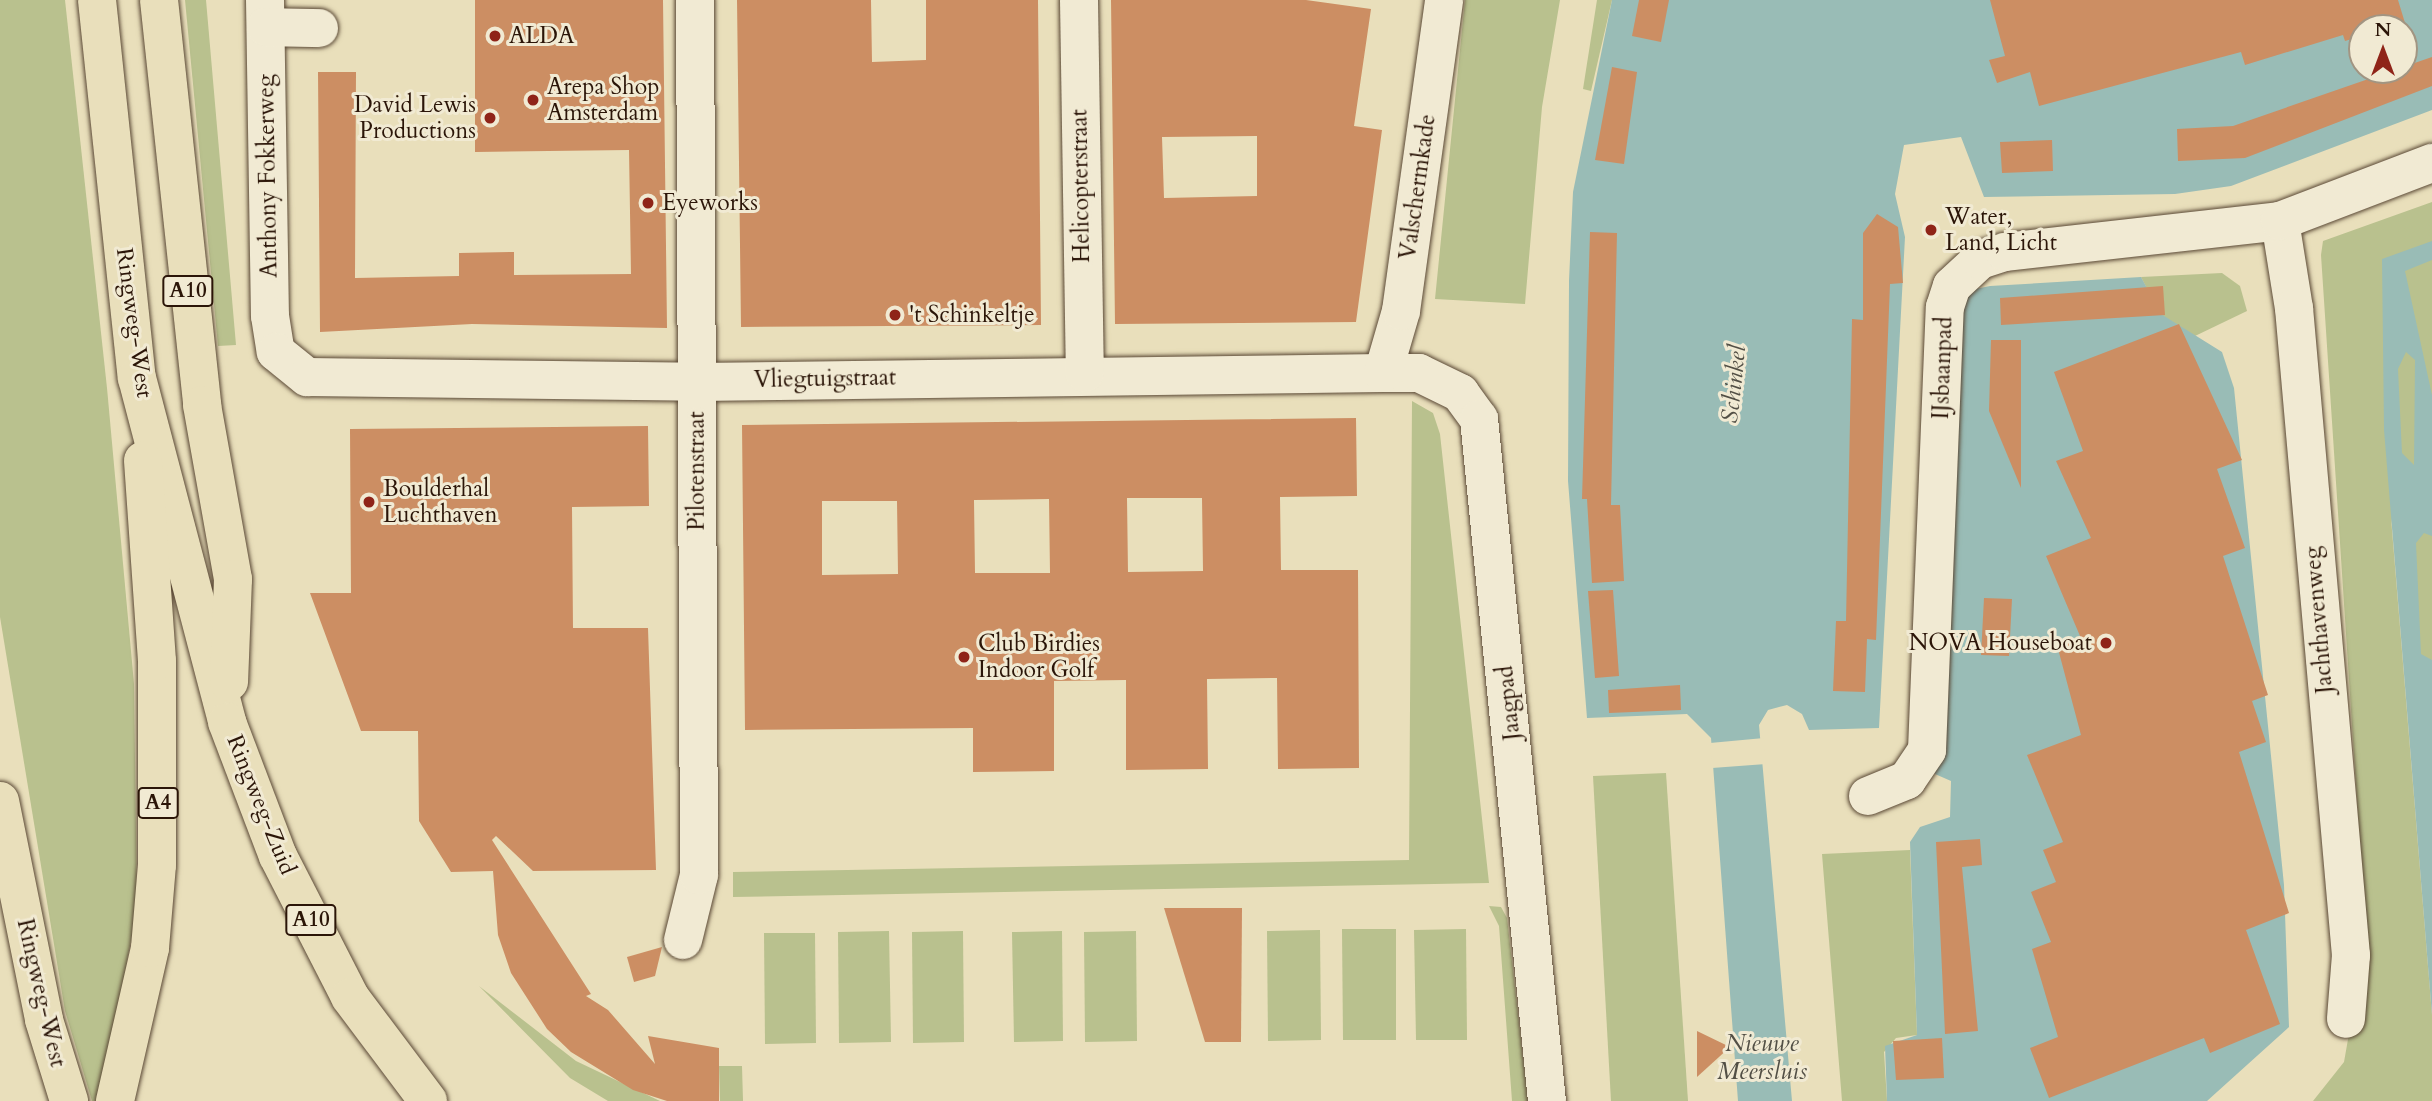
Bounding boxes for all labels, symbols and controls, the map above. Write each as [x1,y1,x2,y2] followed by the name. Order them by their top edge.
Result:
[2348,14,2418,84] north arrow
[2375,17,2391,43] text: N
[509,22,574,50] place label: ALDA
[487,28,503,44] marker: ALDA
[547,73,659,127] place label: Arepa Shop Amsterdam
[252,74,284,278] street label: Anthony Fokkerweg
[354,91,476,145] place label: David Lewis Productions
[525,92,541,108] marker: Arepa Shop Amsterdam
[1066,109,1096,263] street label: Helicopterstraat
[482,110,498,126] marker: David Lewis Productions
[1394,112,1442,262] street label: Valschermkade
[662,189,758,217] place label: Eyeworks
[640,195,656,211] marker: Eyeworks
[1945,203,2057,257] place label: Water, Land, Licht
[1923,222,1939,238] marker: Water, Land, Licht
[110,246,158,400] street label: Ringweg-West
[162,274,214,308] road number: A10
[909,301,1035,329] place label: 't Schinkeltje
[887,307,903,323] marker: 't Schinkeltje
[1927,316,1959,420] street label: IJsbaanpad
[1716,343,1752,425] water label: Schinkel
[754,364,896,394] street label: Vliegtuigstraat
[683,411,711,531] street label: Pilotenstraat
[383,475,498,529] place label: Boulderhal Luchthaven
[361,494,377,510] marker: Boulderhal Luchthaven
[2299,545,2339,695] street label: Jachthavenweg
[1909,629,2092,657] place label: NOVA Houseboat
[978,630,1100,684] place label: Club Birdies Indoor Golf
[2098,635,2114,651] marker: NOVA Houseboat
[956,649,972,665] marker: Club Birdies Indoor Golf
[1491,664,1527,742] street label: Jaagpad
[220,731,302,879] street label: Ringweg-Zuid
[137,786,179,820] road number: A4
[285,902,337,937] road number: A10
[11,916,71,1070] street label: Ringweg-West
[1717,1030,1807,1086] water label: Nieuwe Meersluis

